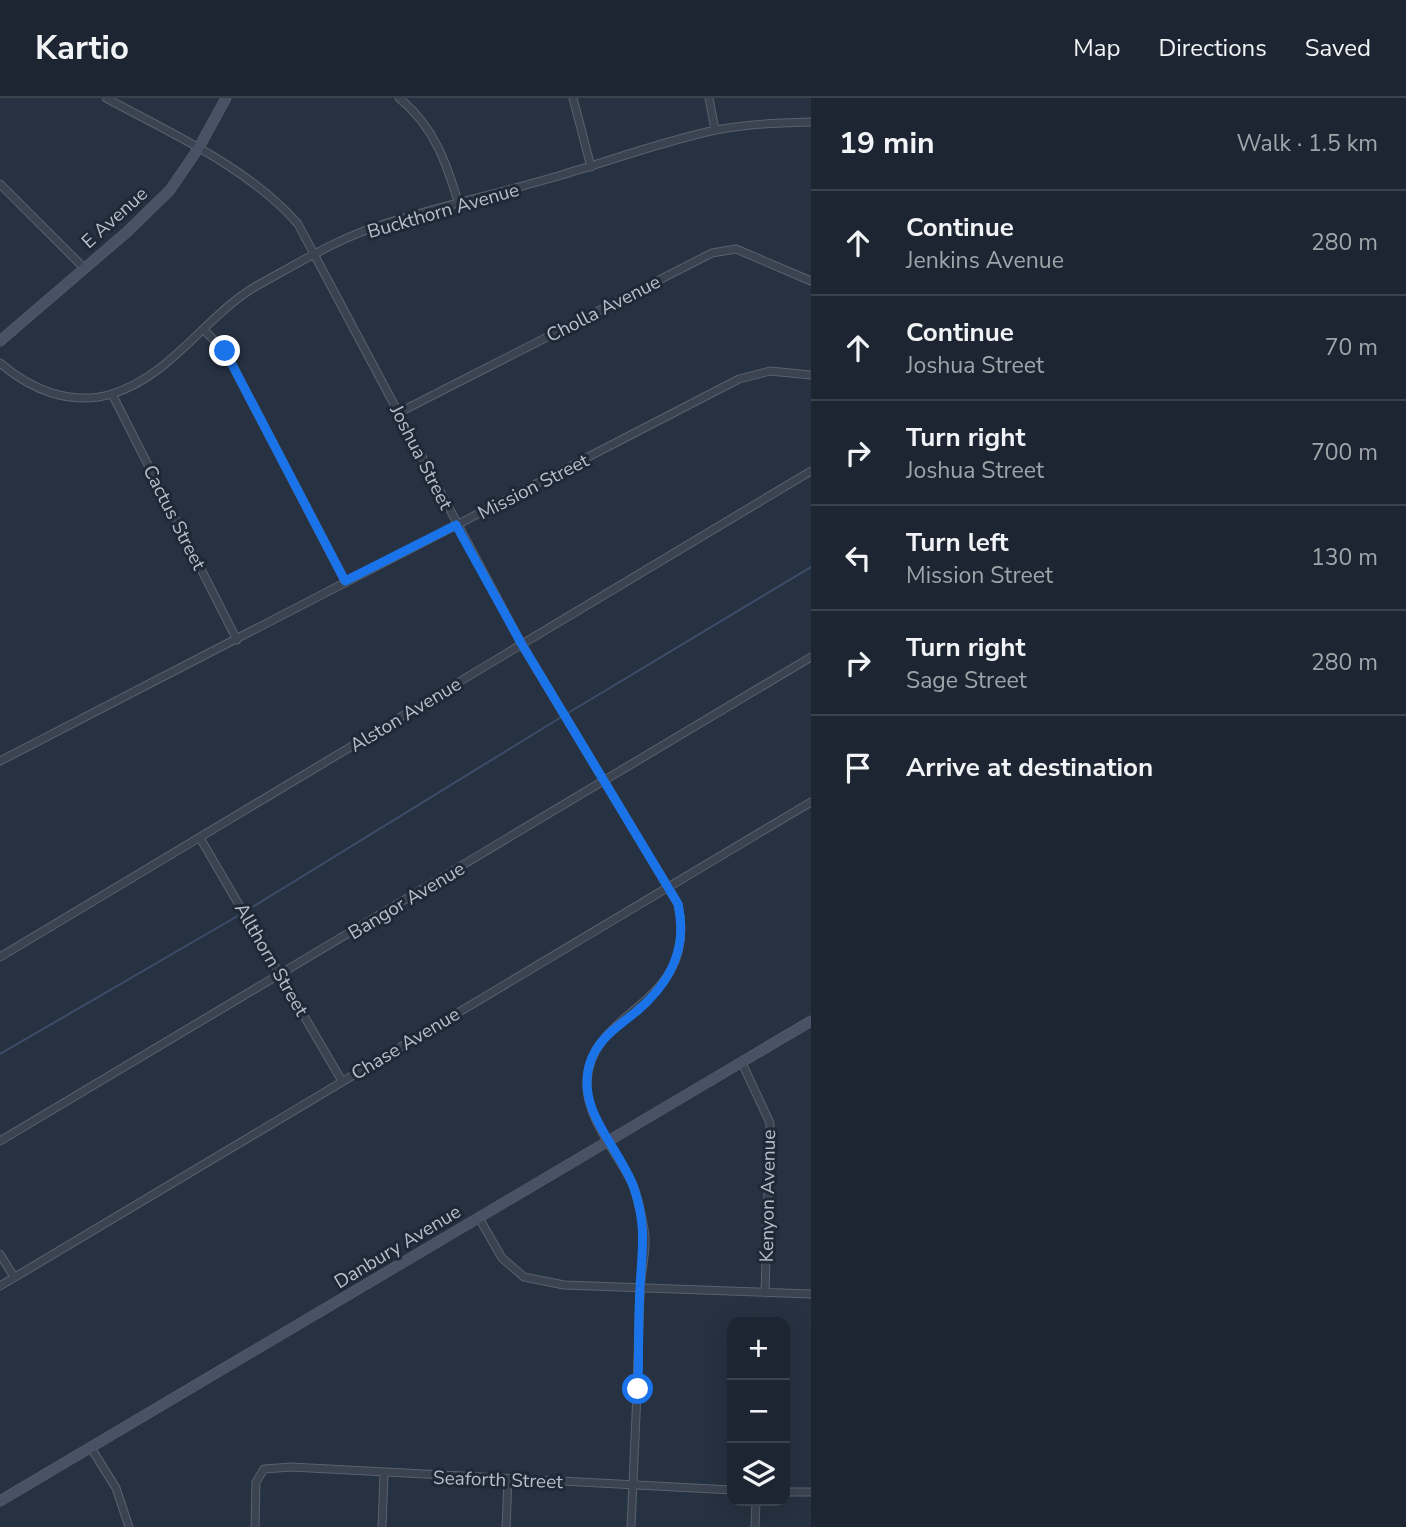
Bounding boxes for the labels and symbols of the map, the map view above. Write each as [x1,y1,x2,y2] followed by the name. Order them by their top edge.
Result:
[364,177,522,245] street label: Buckthorn Avenue
[76,181,153,254] street label: E Avenue
[542,269,665,349] street label: Cholla Avenue
[209,335,240,366] route end
[383,400,459,514] street label: Joshua Street
[473,448,594,526] street label: Mission Street
[137,461,212,575] street label: Cactus Street
[345,671,466,758] street label: Alston Avenue
[343,856,470,946] street label: Bangor Avenue
[228,898,314,1021] street label: Allthorn Street
[346,1001,465,1087] street label: Chase Avenue
[754,1129,782,1263] street label: Kenyon Avenue
[329,1199,466,1295] street label: Danbury Avenue
[622,1373,653,1404] route start
[433,1465,564,1495] street label: Seaforth Street

